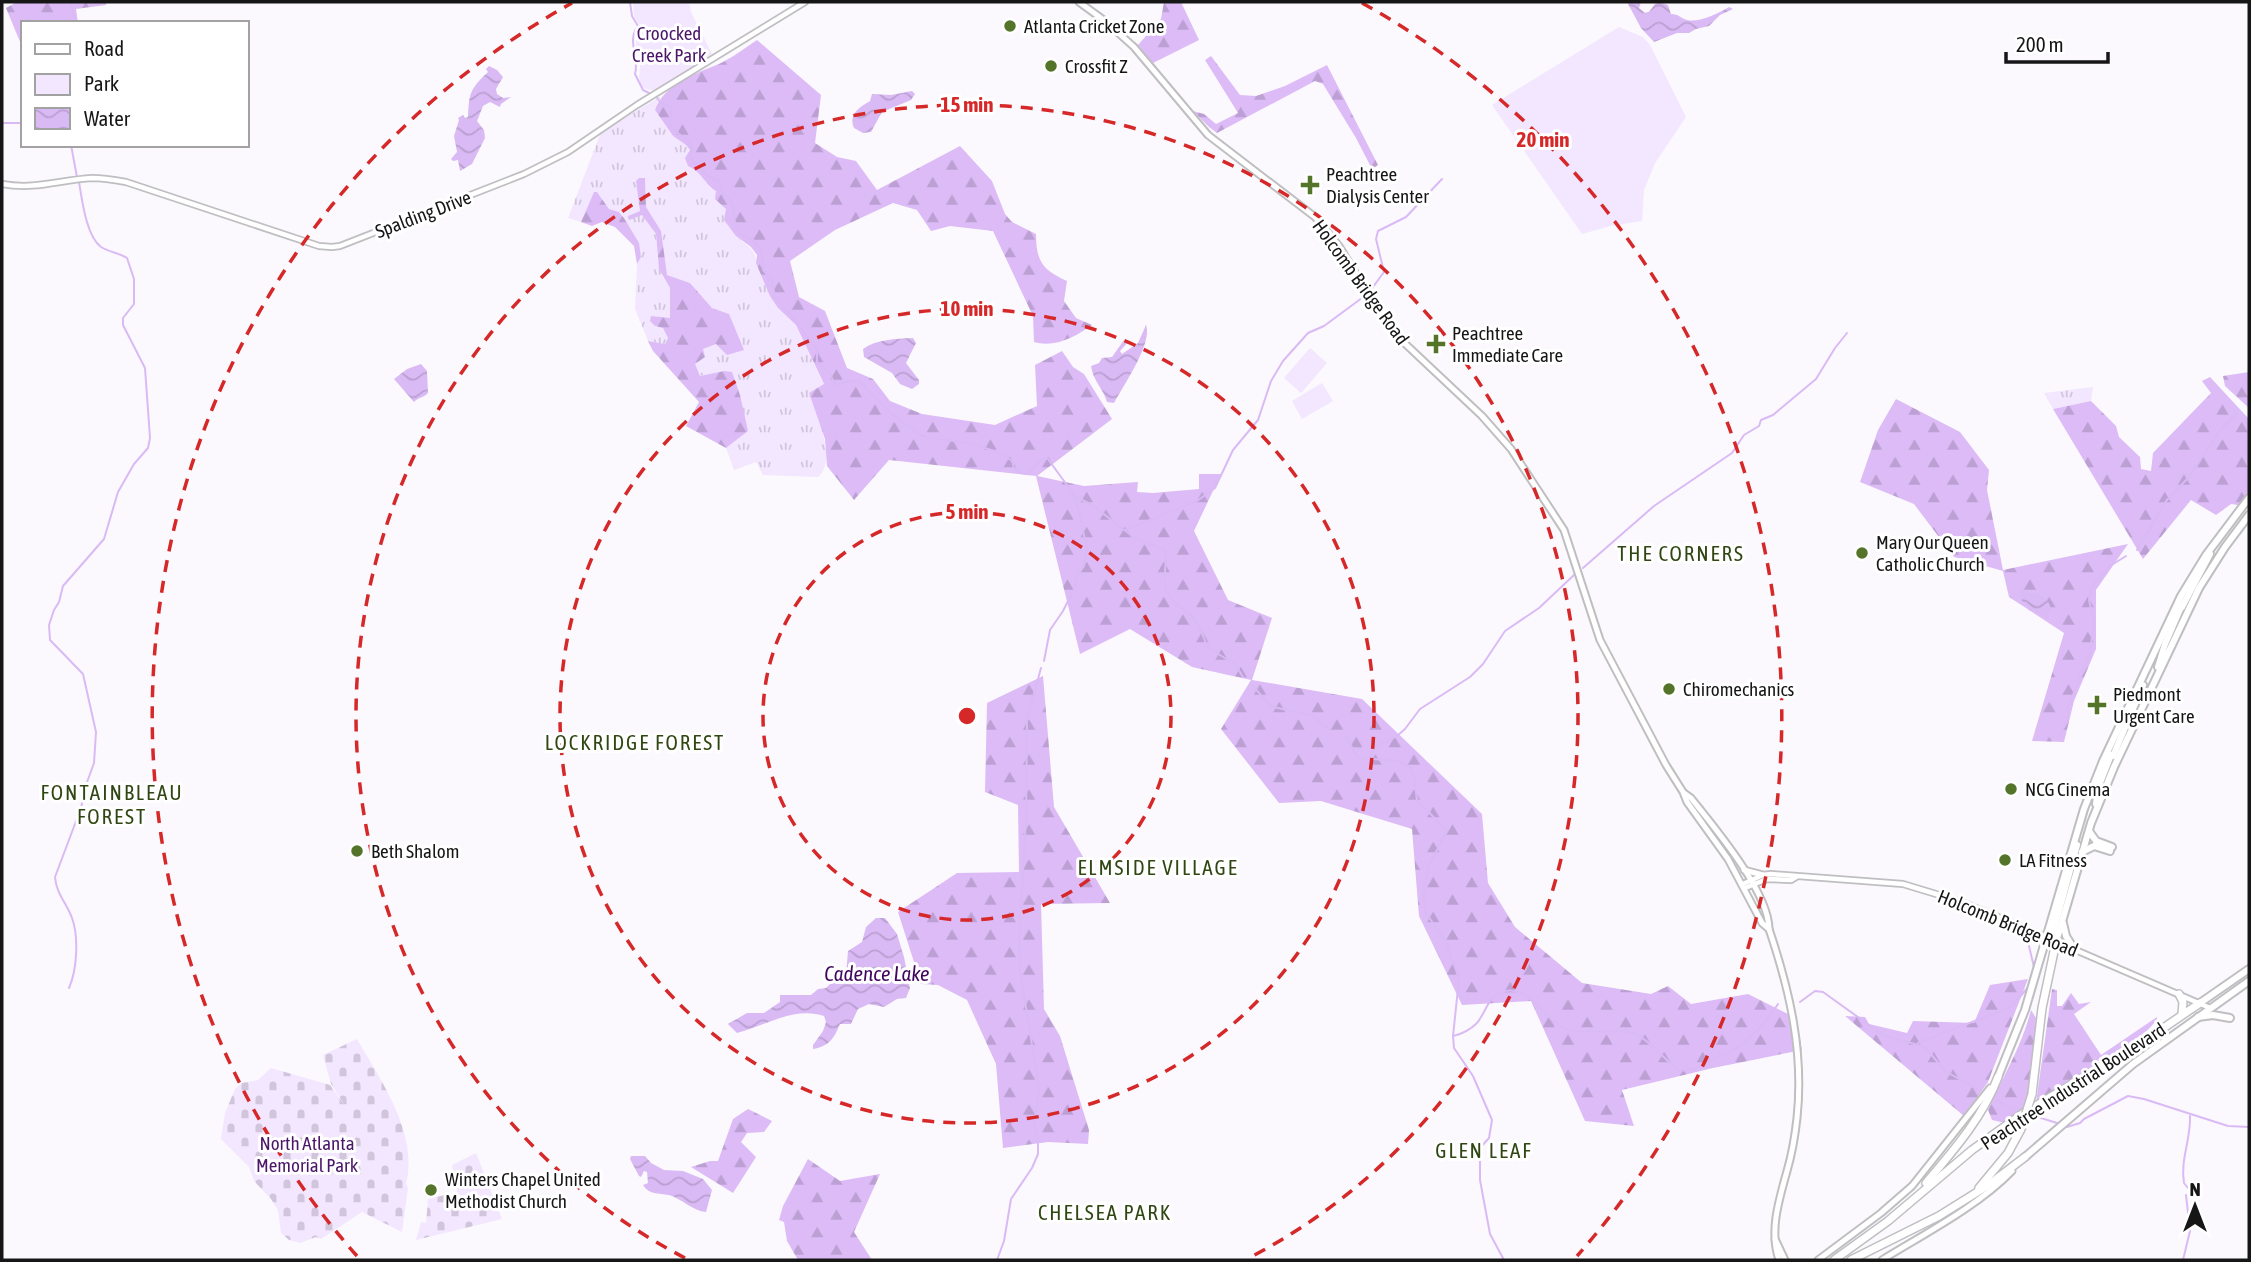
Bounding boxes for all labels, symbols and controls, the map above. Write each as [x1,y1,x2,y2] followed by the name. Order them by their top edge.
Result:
[1024,15,1164,37] place label: Atlanta Cricket Zone
[1002,18,1018,34] marker: Atlanta Cricket Zone
[21,21,248,147] legend
[2006,21,2108,65] scale bar
[632,22,707,66] park label: Croocked Creek Park
[2016,32,2064,56] text: 200 m
[84,36,124,60] text: Road
[1065,55,1128,77] place label: Crossfit Z
[1043,58,1059,74] marker: Crossfit Z
[84,71,119,95] text: Park
[941,92,993,116] text: 15 min
[84,106,131,130] text: Water
[1517,127,1569,151] text: 20 min
[1326,163,1429,207] place label: Peachtree Dialysis Center
[1300,175,1320,195] marker: Peachtree Dialysis Center
[372,186,474,242] street label: Spalding Drive
[1308,215,1414,349] street label: Holcomb Bridge Road
[941,296,993,320] text: 10 min
[1452,322,1563,366] place label: Peachtree Immediate Care
[1426,334,1446,354] marker: Peachtree Immediate Care
[946,499,988,523] text: 5 min
[1876,531,1989,575] place label: Mary Our Queen Catholic Church
[1617,541,1745,565] district label: THE CORNERS
[1854,545,1870,561] marker: Mary Our Queen Catholic Church
[1683,678,1795,700] place label: Chiromechanics
[1661,681,1677,697] marker: Chiromechanics
[2113,683,2195,727] place label: Piedmont Urgent Care
[2087,695,2107,715] marker: Piedmont Urgent Care
[955,704,979,728] centre of rings
[545,730,725,754] district label: LOCKRIDGE FOREST
[2025,778,2110,800] place label: NCG Cinema
[40,780,184,828] district label: FONTAINBLEAU FOREST
[2003,781,2019,797] marker: NCG Cinema
[371,840,459,862] place label: Beth Shalom
[349,843,365,859] marker: Beth Shalom
[2019,849,2087,871] place label: LA Fitness
[1997,852,2013,868] marker: LA Fitness
[1077,855,1239,879] district label: ELMSIDE VILLAGE
[1935,885,2081,961] street label: Holcomb Bridge Road
[824,961,930,985] water label: Cadence Lake
[1976,1018,2170,1154] street label: Peachtree Industrial Boulevard
[256,1132,359,1176] park label: North Atlanta Memorial Park
[1435,1138,1533,1162] district label: GLEN LEAF
[445,1168,601,1212] place label: Winters Chapel United Methodist Church
[2160,1171,2230,1241] north arrow
[2189,1178,2201,1200] text: N
[423,1182,439,1198] marker: Winters Chapel United Methodist Church
[1038,1200,1172,1224] district label: CHELSEA PARK

